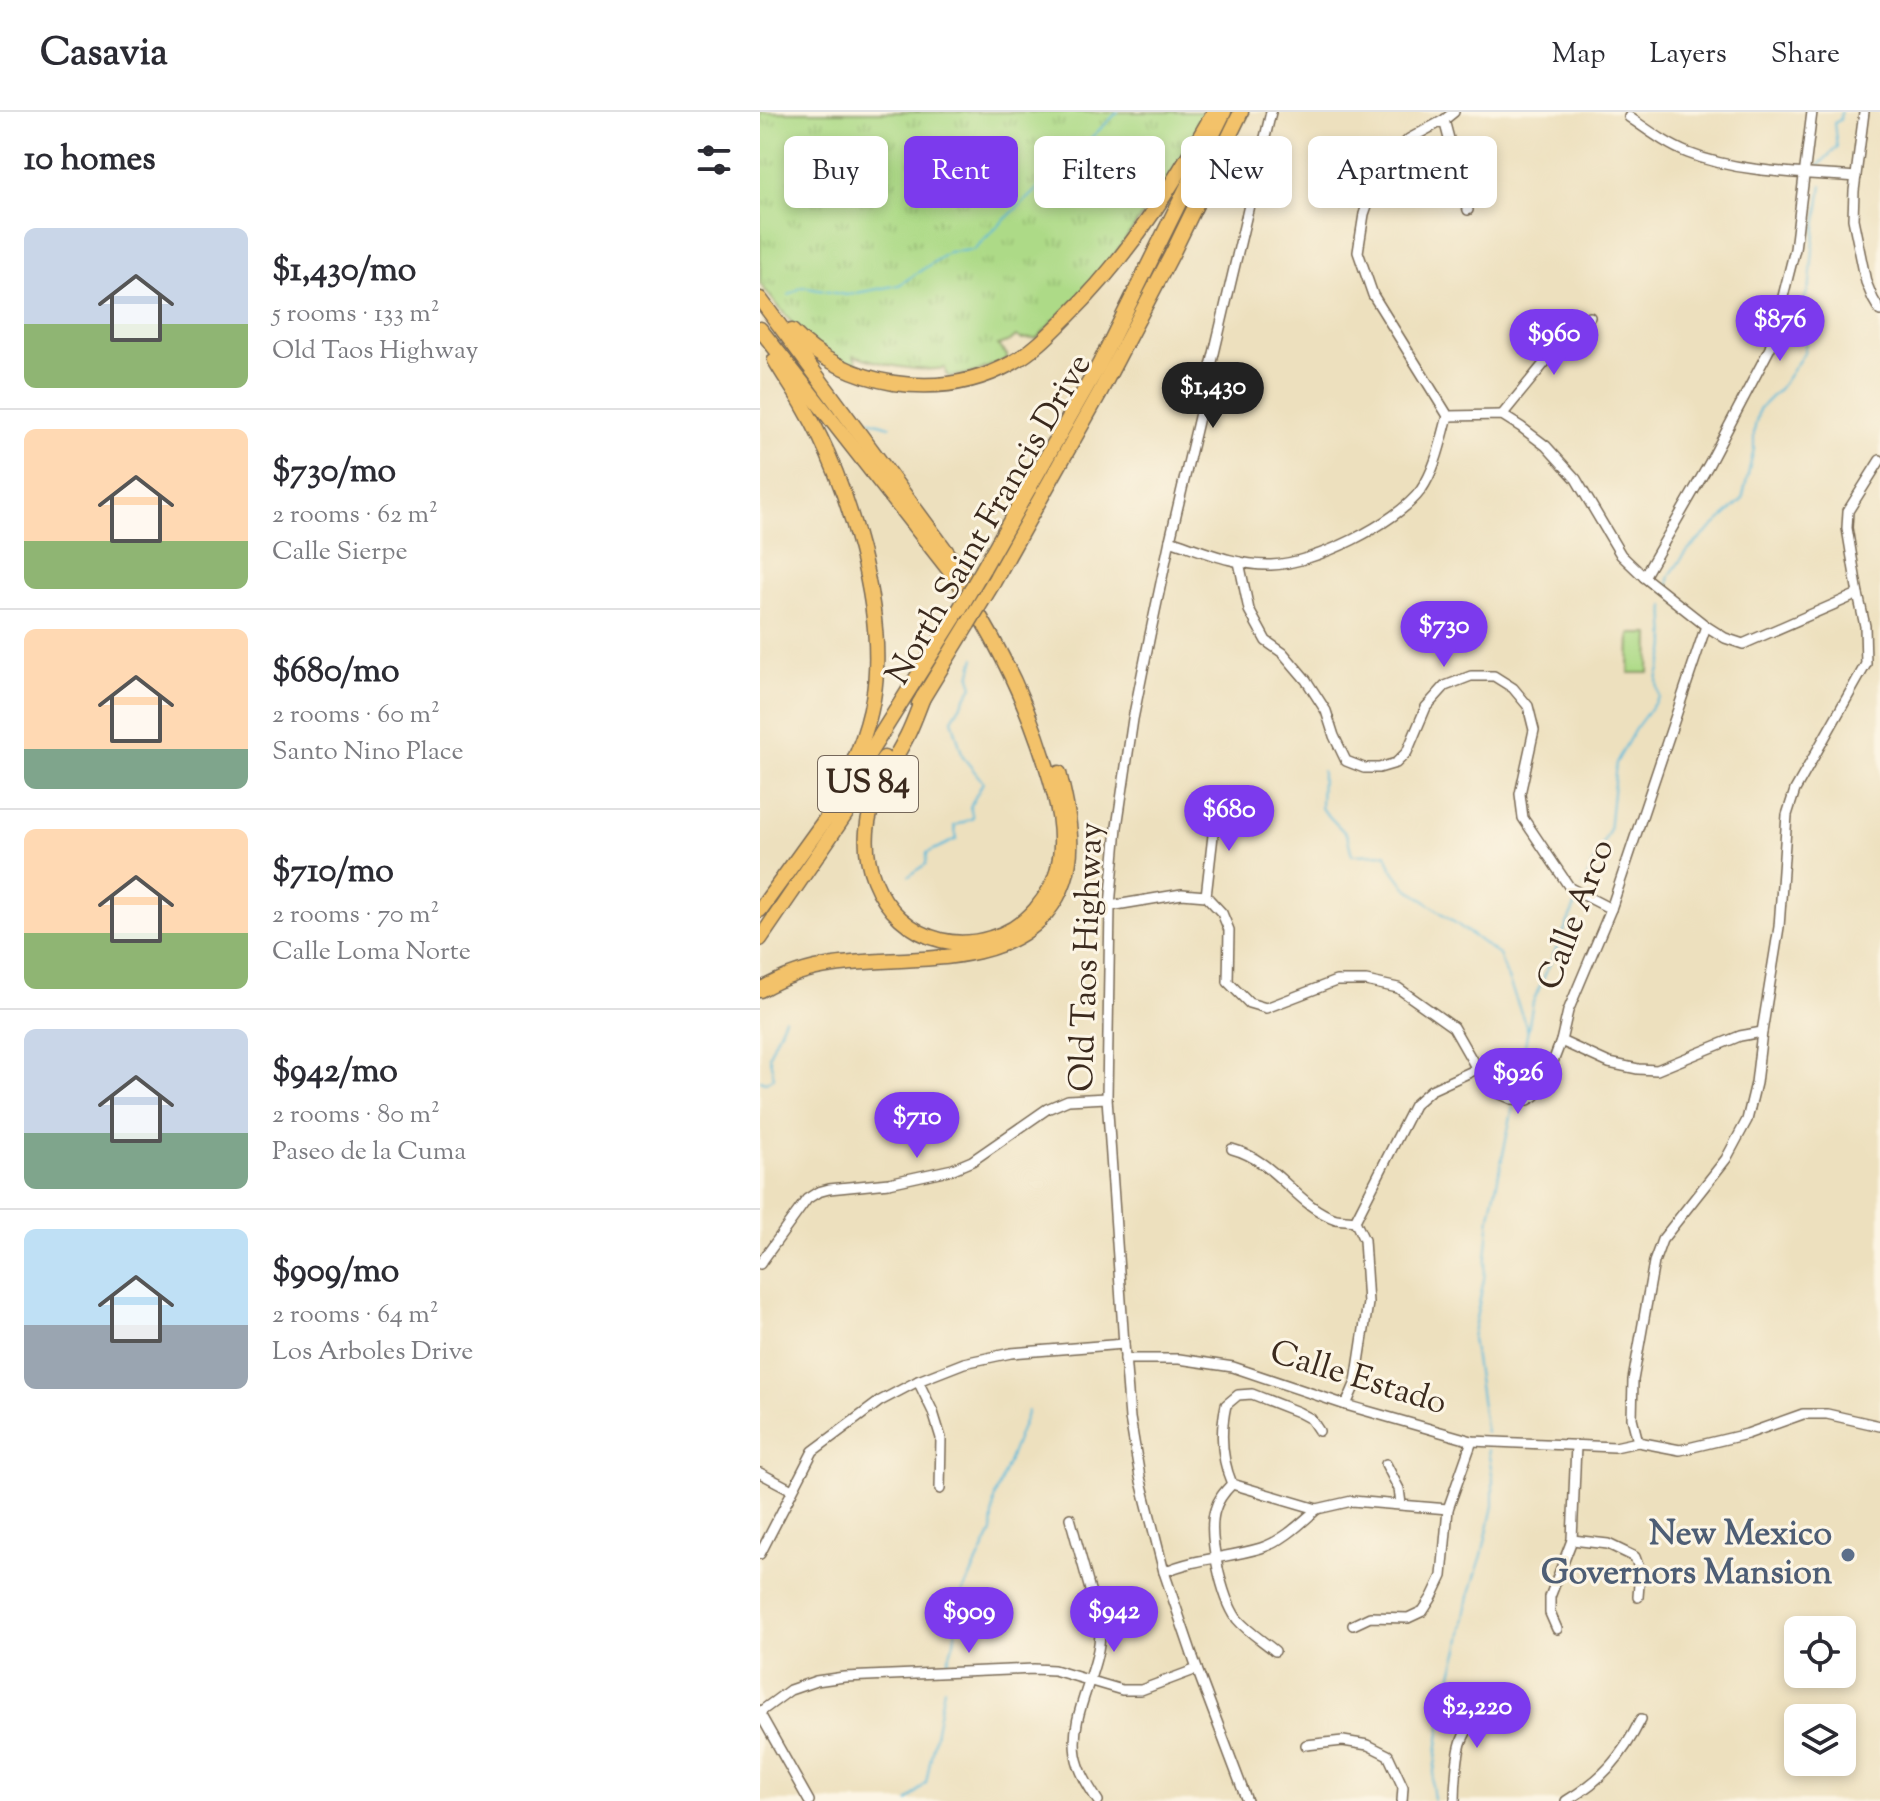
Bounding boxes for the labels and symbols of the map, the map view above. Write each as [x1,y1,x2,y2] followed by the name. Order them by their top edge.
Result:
[1733,295,1827,363] pin: $876
[1507,309,1601,377] pin: $960
[875,345,1105,695] street label: North Saint Francis Drive
[1148,362,1278,430] pin: $1,430
[1397,601,1491,669] pin: $730
[818,756,918,812] road number: US 84
[1182,785,1276,853] pin: $680
[1059,821,1117,1093] street label: Old Taos Highway
[1526,832,1628,998] street label: Calle Arco
[1471,1048,1565,1116] pin: $926
[870,1092,964,1160] pin: $710
[1264,1329,1452,1429] street label: Calle Estado
[1541,1511,1832,1599] place label: New Mexico Governors Mansion
[1839,1546,1857,1564] marker: New Mexico Governors Mansion
[1067,1586,1161,1654] pin: $942
[922,1587,1016,1655] pin: $909
[1412,1682,1542,1750] pin: $2,220

